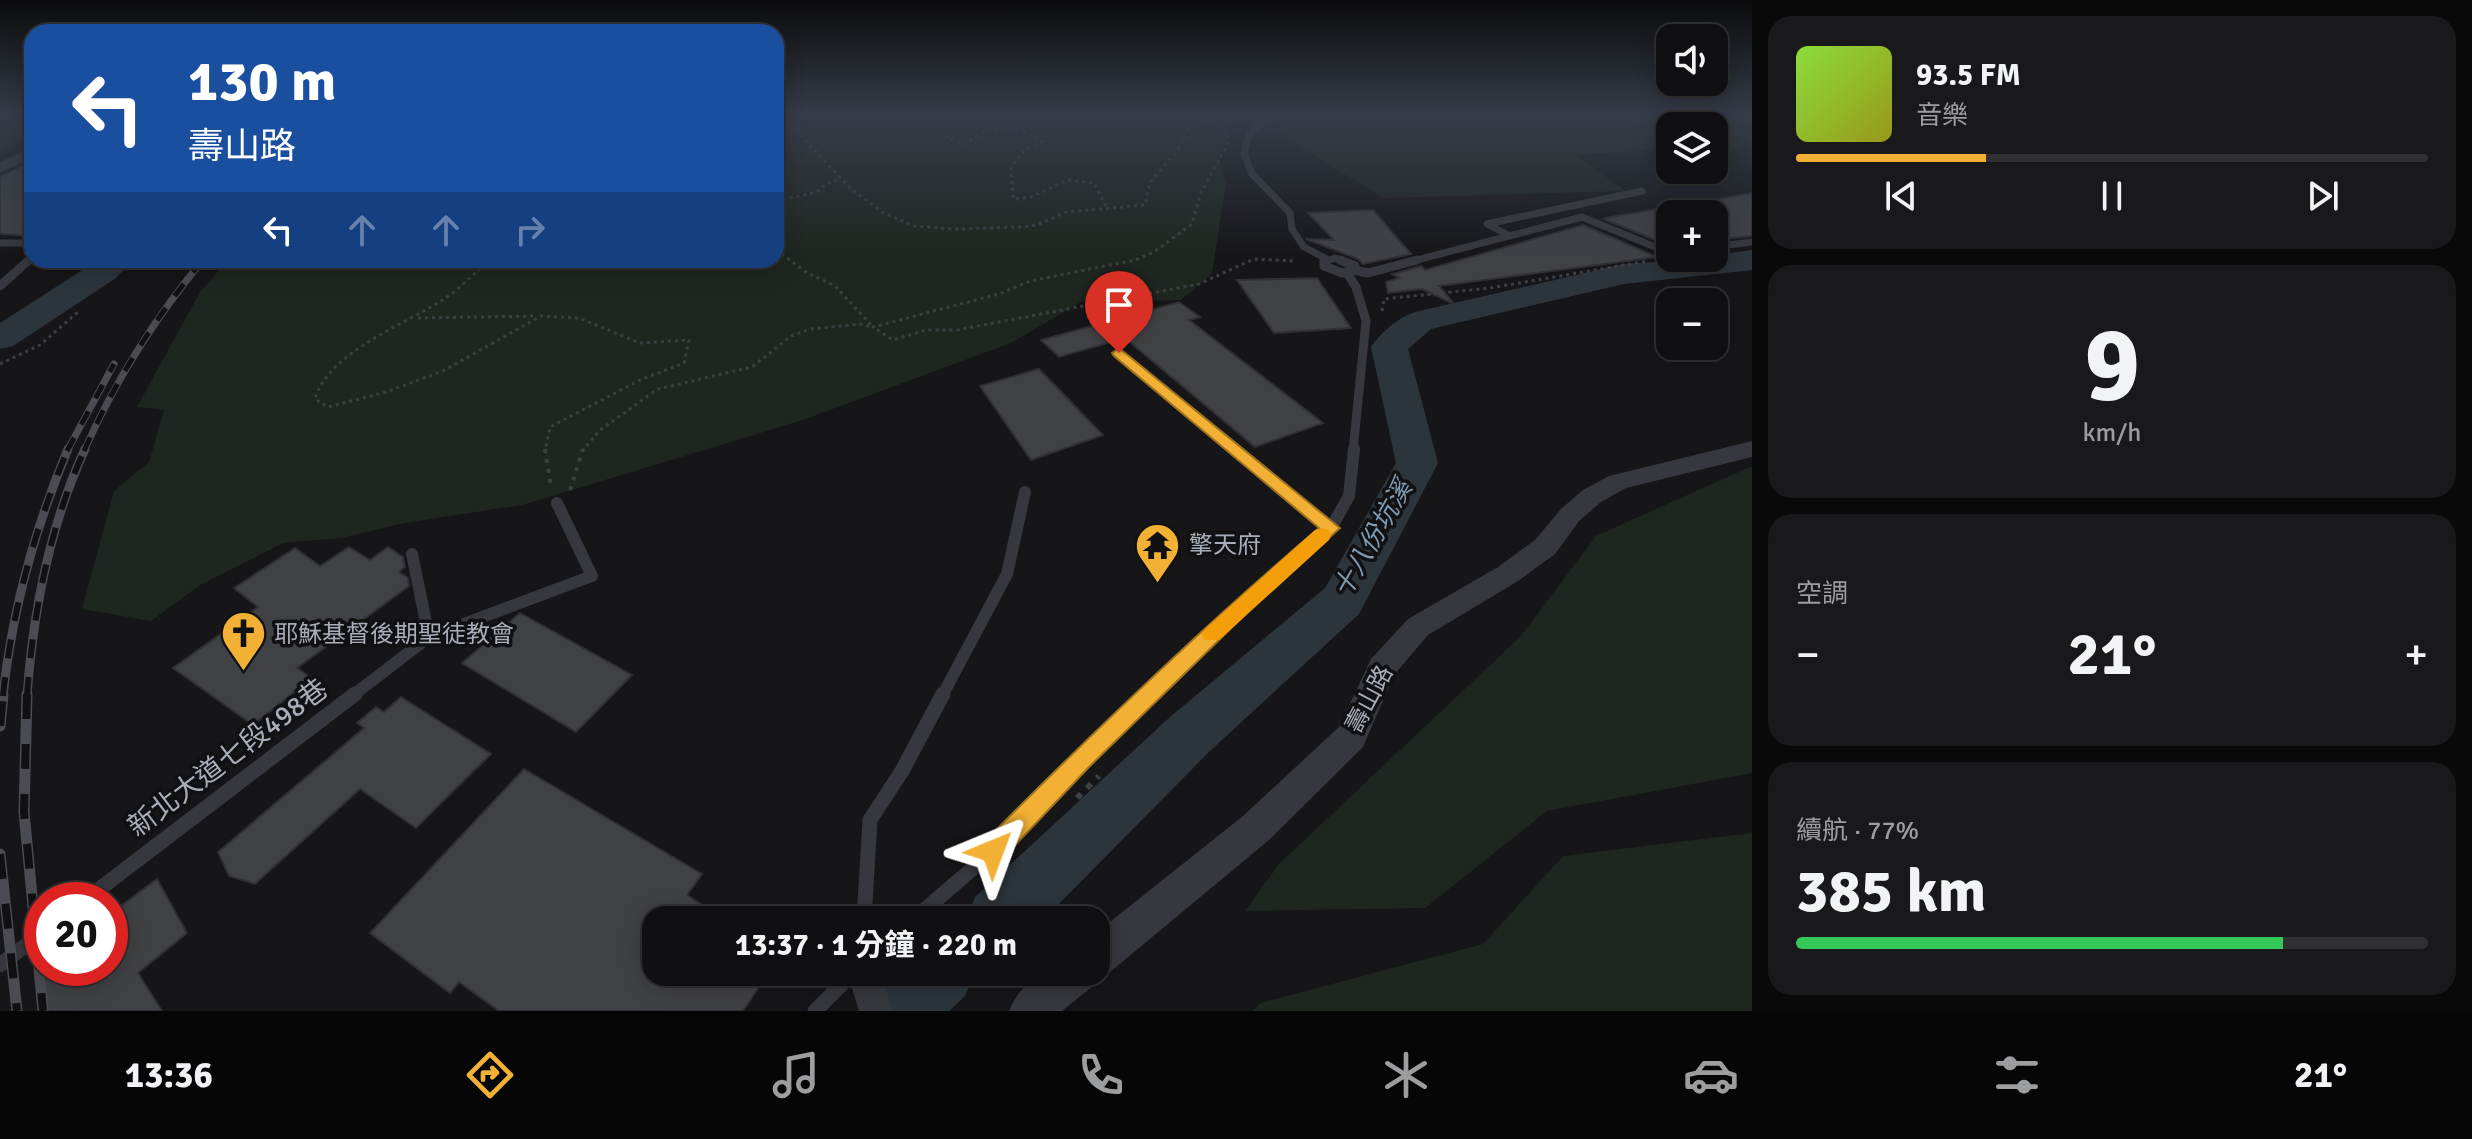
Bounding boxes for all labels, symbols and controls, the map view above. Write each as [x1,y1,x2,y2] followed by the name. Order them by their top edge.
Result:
[1656,24,1728,360] map controls
[1656,24,1728,96] button: sound
[188,47,336,116] text: 130 m
[56,56,160,160] icon: left
[1916,57,2021,94] text: 93.5 FM
[1916,100,1968,132] text: 音樂
[1656,112,1728,184] button: layers
[188,124,296,169] text: 壽山路
[1879,174,1923,218] icon: previous
[2090,174,2134,218] icon: pause
[2301,174,2345,218] icon: next
[1656,200,1728,272] button: +
[256,208,300,252] icon: left
[340,208,384,252] icon: ahead
[424,208,468,252] icon: ahead
[508,208,552,252] icon: right
[1085,271,1153,353] pin
[1097,283,1141,327] icon: arrive
[1656,288,1728,360] button: −
[2084,301,2140,429] text: 9
[2083,417,2141,449] text: km/h
[1327,471,1421,603] water label: 十八份坑溪
[1134,521,1182,584] temple icon: 擎天府
[1189,530,1261,560] place label: 擎天府
[1796,578,1848,610] text: 空調
[219,610,267,673] church icon: 耶穌基督後期聖徒教會
[2068,618,2156,692] text: 21°
[274,619,514,649] place label: 耶穌基督後期聖徒教會
[1796,628,1820,682] text: −
[2404,628,2428,682] text: +
[1339,660,1399,738] street label: 壽山路
[121,672,335,844] street label: 新北大道七段498巷
[951,809,1035,893] position arrow
[1796,815,1919,847] text: 續航 · 77%
[1796,855,1986,929] text: 385 km
[24,882,128,986] speed limit sign: 20
[735,927,1017,964] text: 13:37 · 1 分鐘 · 220 m
[462,1047,518,1103] icon: directions
[768,1047,824,1103] icon: music
[1073,1047,1129,1103] icon: phone
[1378,1047,1434,1103] icon: climate
[1683,1047,1739,1103] icon: car
[1989,1047,2045,1103] icon: filters
[125,1053,213,1098] text: 13:36
[2294,1053,2347,1098] text: 21°

